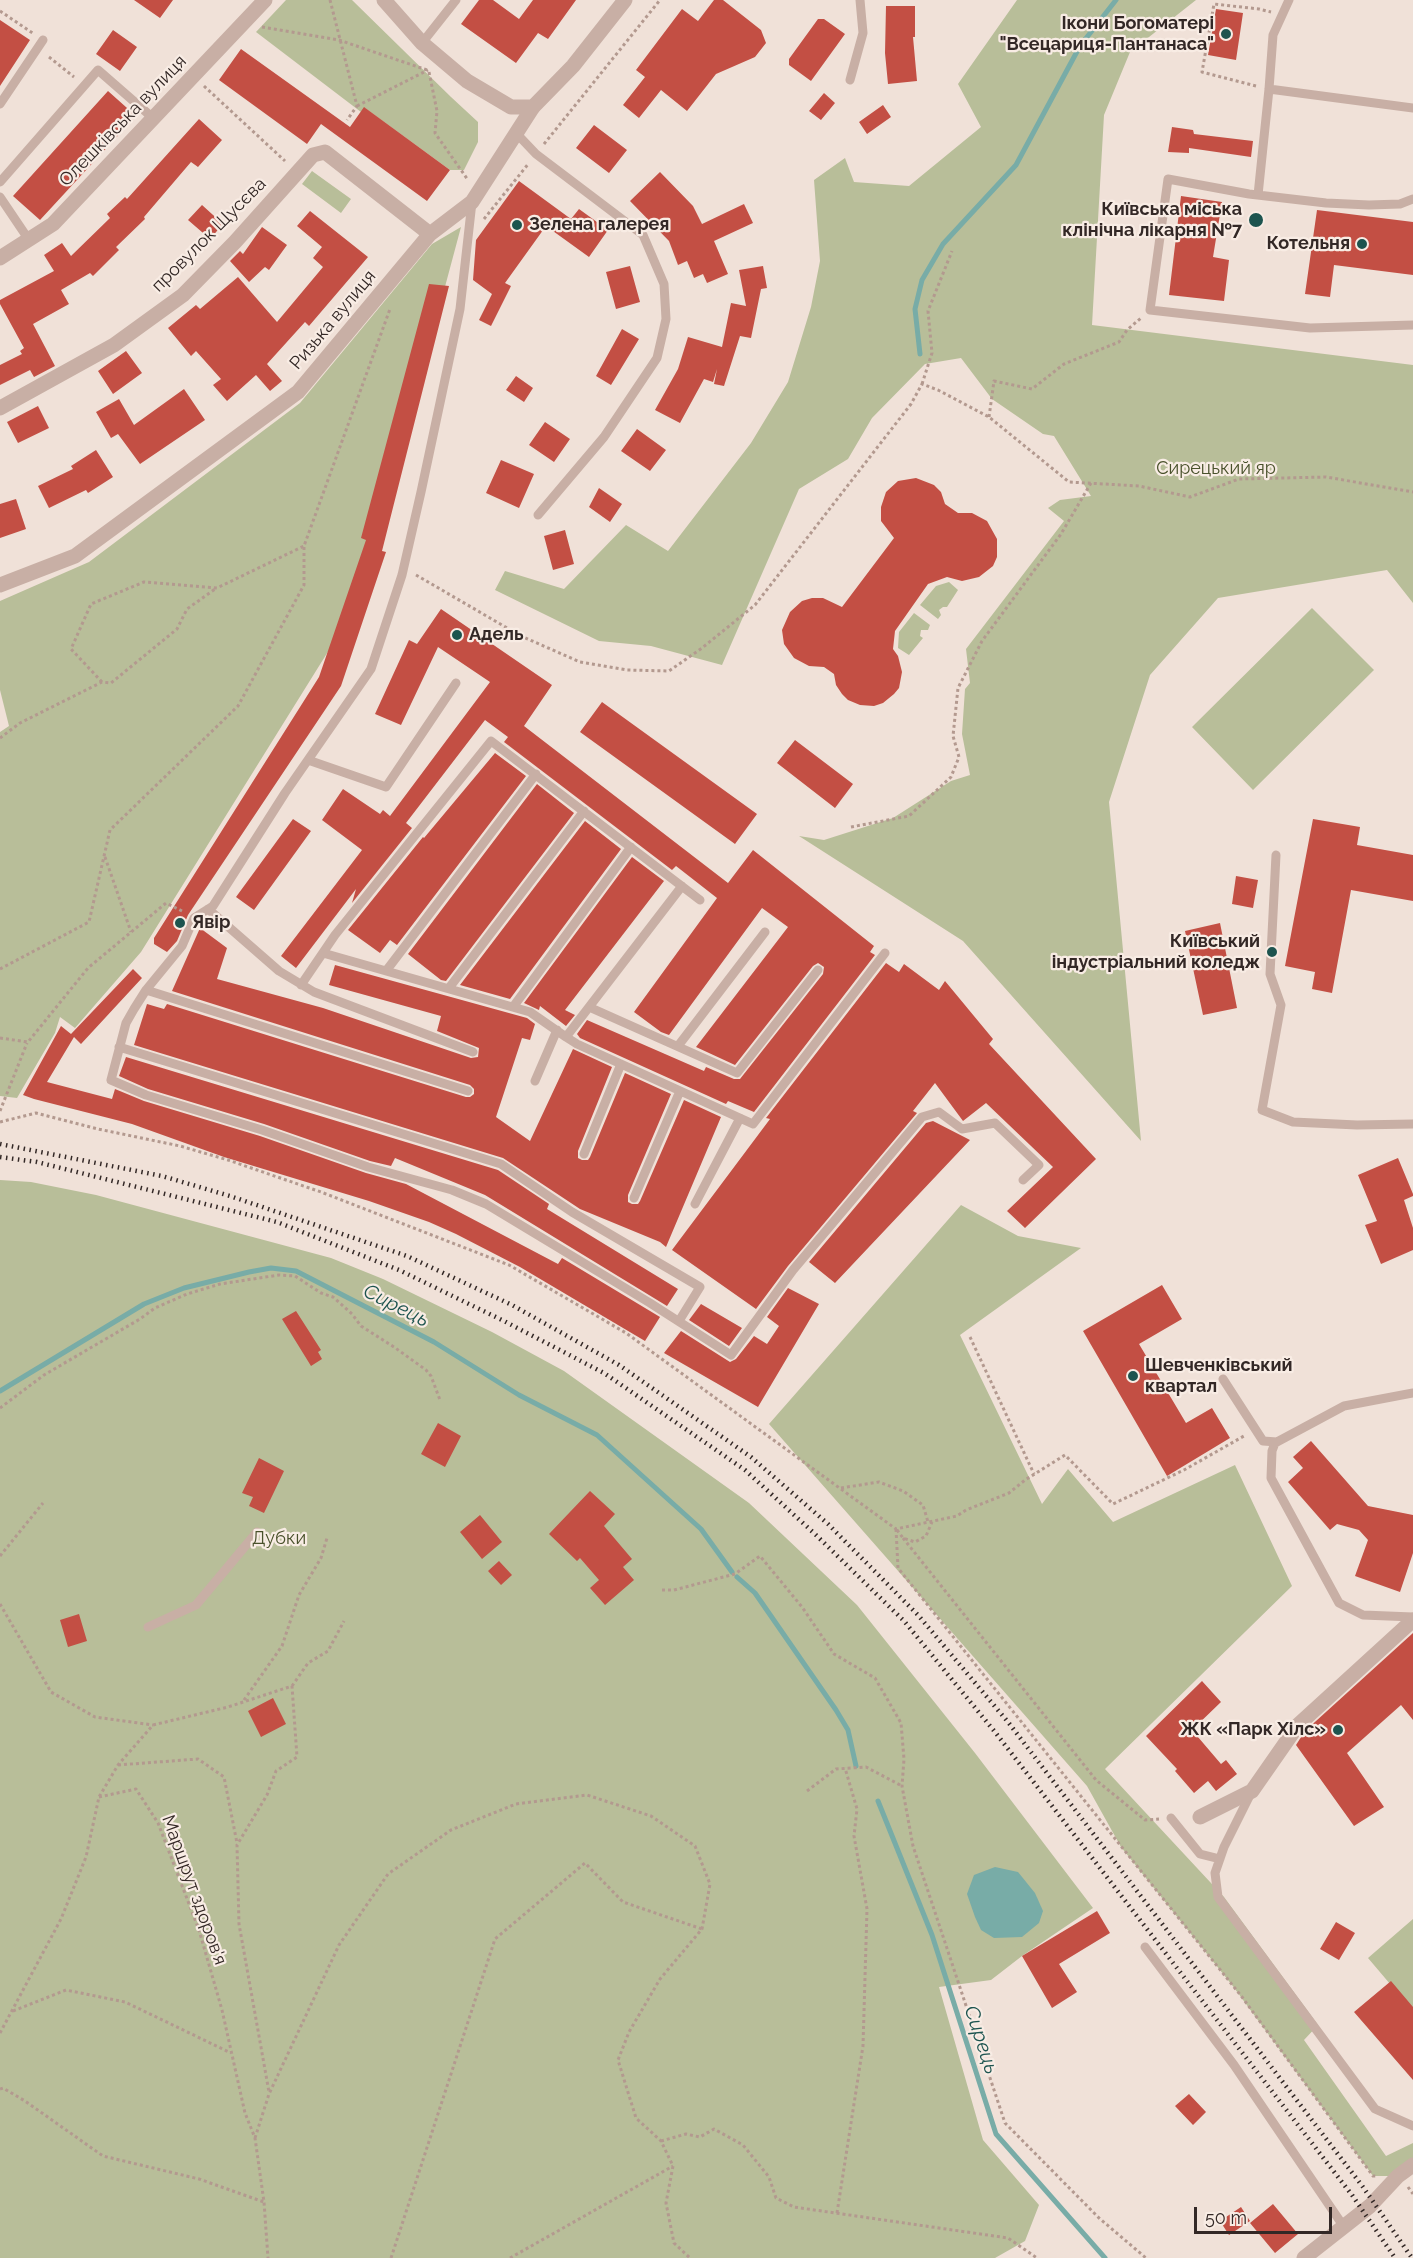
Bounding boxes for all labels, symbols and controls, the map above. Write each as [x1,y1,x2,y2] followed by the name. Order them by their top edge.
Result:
[999,13,1214,56] place label: Ікони Богоматері "Всецариця-Пантанаса"
[1219,27,1233,41] marker: Ікони Богоматері "Всецариця-Пантанаса"
[55,51,191,191] street label: Олешківська вулиця
[147,173,271,297] street label: провулок Щусєва
[1062,199,1242,242] place label: Київська міська клінічна лікарня №7
[1247,211,1265,229] marker: Київська міська клінічна лікарня №7
[529,214,669,236] place label: Зелена галерея
[510,218,524,232] marker: Зелена галерея
[1266,233,1350,255] place label: Котельня
[1355,237,1369,251] marker: Котельня
[285,266,381,374] street label: Ризька вулиця
[1156,458,1276,480] park label: Сирецький яр
[469,624,524,646] place label: Адель
[450,628,464,642] marker: Адель
[192,912,230,934] place label: Явір
[173,916,187,930] marker: Явір
[1052,931,1260,974] place label: Київський індустріальний коледж
[1265,945,1279,959] marker: Київський індустріальний коледж
[359,1279,433,1333] water label: Сирець
[1145,1355,1292,1398] place label: Шевченківський квартал
[1126,1369,1140,1383] marker: Шевченківський квартал
[252,1528,306,1550] park label: Дубки
[1180,1719,1326,1741] place label: ЖК «Парк Хілс»
[1331,1723,1345,1737] marker: ЖК «Парк Хілс»
[157,1812,231,1968] street label: Маршрут здоров'я
[959,2003,1003,2077] water label: Сирець
[1197,2195,1335,2233] scale bar
[1205,2207,1247,2228] text: 50 m

